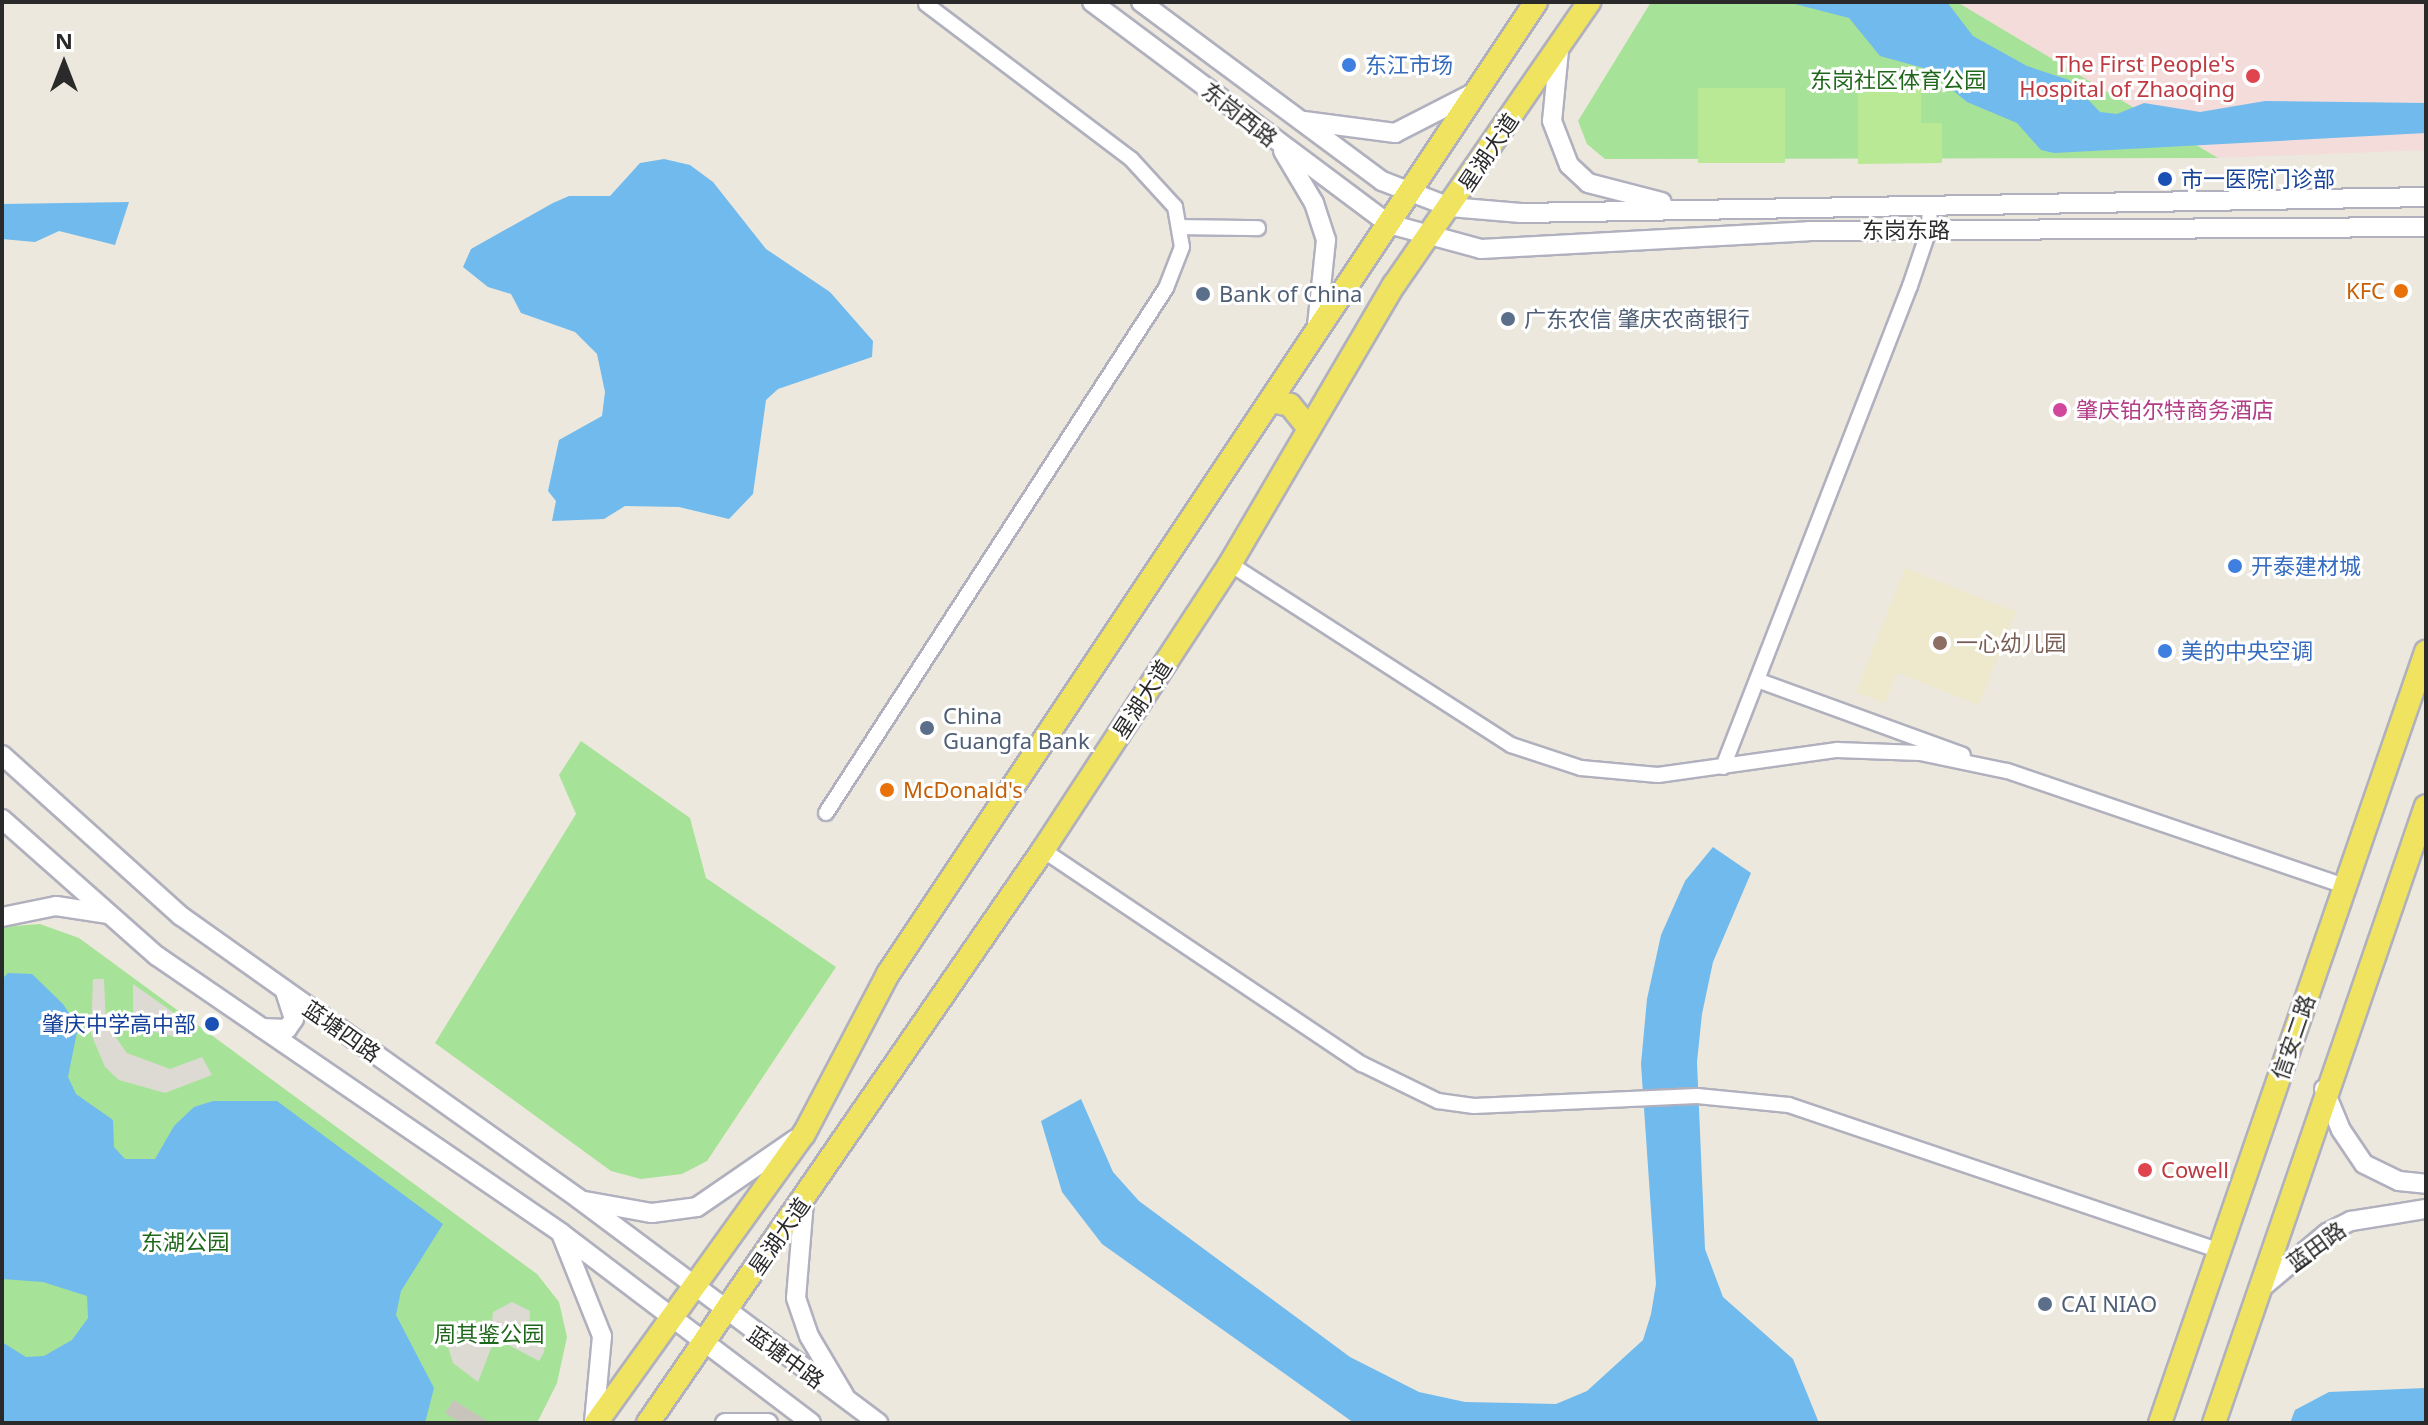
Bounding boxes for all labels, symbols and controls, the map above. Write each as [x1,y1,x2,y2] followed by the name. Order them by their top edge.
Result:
[24,24,104,104] north arrow
[55,25,73,55] text: N
[2019,50,2235,102] place label: The First People's Hospital of Zhaoqing
[1365,52,1453,78] place label: 东江市场
[1340,56,1358,74] marker: 东江市场
[2242,65,2264,87] marker: The First People's Hospital of Zhaoqing
[1810,67,1986,93] park label: 东岗社区体育公园
[1197,77,1283,151] street label: 东岗西路
[1452,108,1524,196] street label: 星湖大道
[2181,166,2335,192] place label: 市一医院门诊部
[2156,170,2174,188] marker: 市一医院门诊部
[1862,217,1950,243] street label: 东岗东路
[2346,278,2385,304] place label: KFC
[1219,281,1362,307] place label: Bank of China
[2392,282,2410,300] marker: KFC
[1194,285,1212,303] marker: Bank of China
[1524,306,1750,332] place label: 广东农信 肇庆农商银行
[1499,310,1517,328] marker: 广东农信 肇庆农商银行
[2076,397,2274,423] place label: 肇庆铂尔特商务酒店
[2051,401,2069,419] marker: 肇庆铂尔特商务酒店
[2251,553,2361,579] place label: 开泰建材城
[2226,557,2244,575] marker: 开泰建材城
[1956,630,2066,656] place label: 一心幼儿园
[1931,634,1949,652] marker: 一心幼儿园
[2181,638,2313,664] place label: 美的中央空调
[2156,642,2174,660] marker: 美的中央空调
[1107,655,1177,743] street label: 星湖大道
[943,702,1090,754] place label: China Guangfa Bank
[918,719,936,737] marker: China Guangfa Bank
[903,777,1023,803] place label: McDonald's
[878,781,896,799] marker: McDonald's
[2266,991,2320,1083] street label: 信安二路
[298,995,386,1067] street label: 蓝塘四路
[42,1011,196,1037] place label: 肇庆中学高中部
[203,1015,221,1033] marker: 肇庆中学高中部
[2161,1157,2229,1183] place label: Cowell
[2136,1161,2154,1179] marker: Cowell
[743,1192,815,1280] street label: 星湖大道
[2282,1216,2350,1276] street label: 蓝田路
[141,1229,229,1255] park label: 东湖公园
[2061,1291,2157,1317] place label: CAI NIAO
[2036,1295,2054,1313] marker: CAI NIAO
[743,1320,829,1394] street label: 蓝塘中路
[434,1321,544,1347] park label: 周其鉴公园

